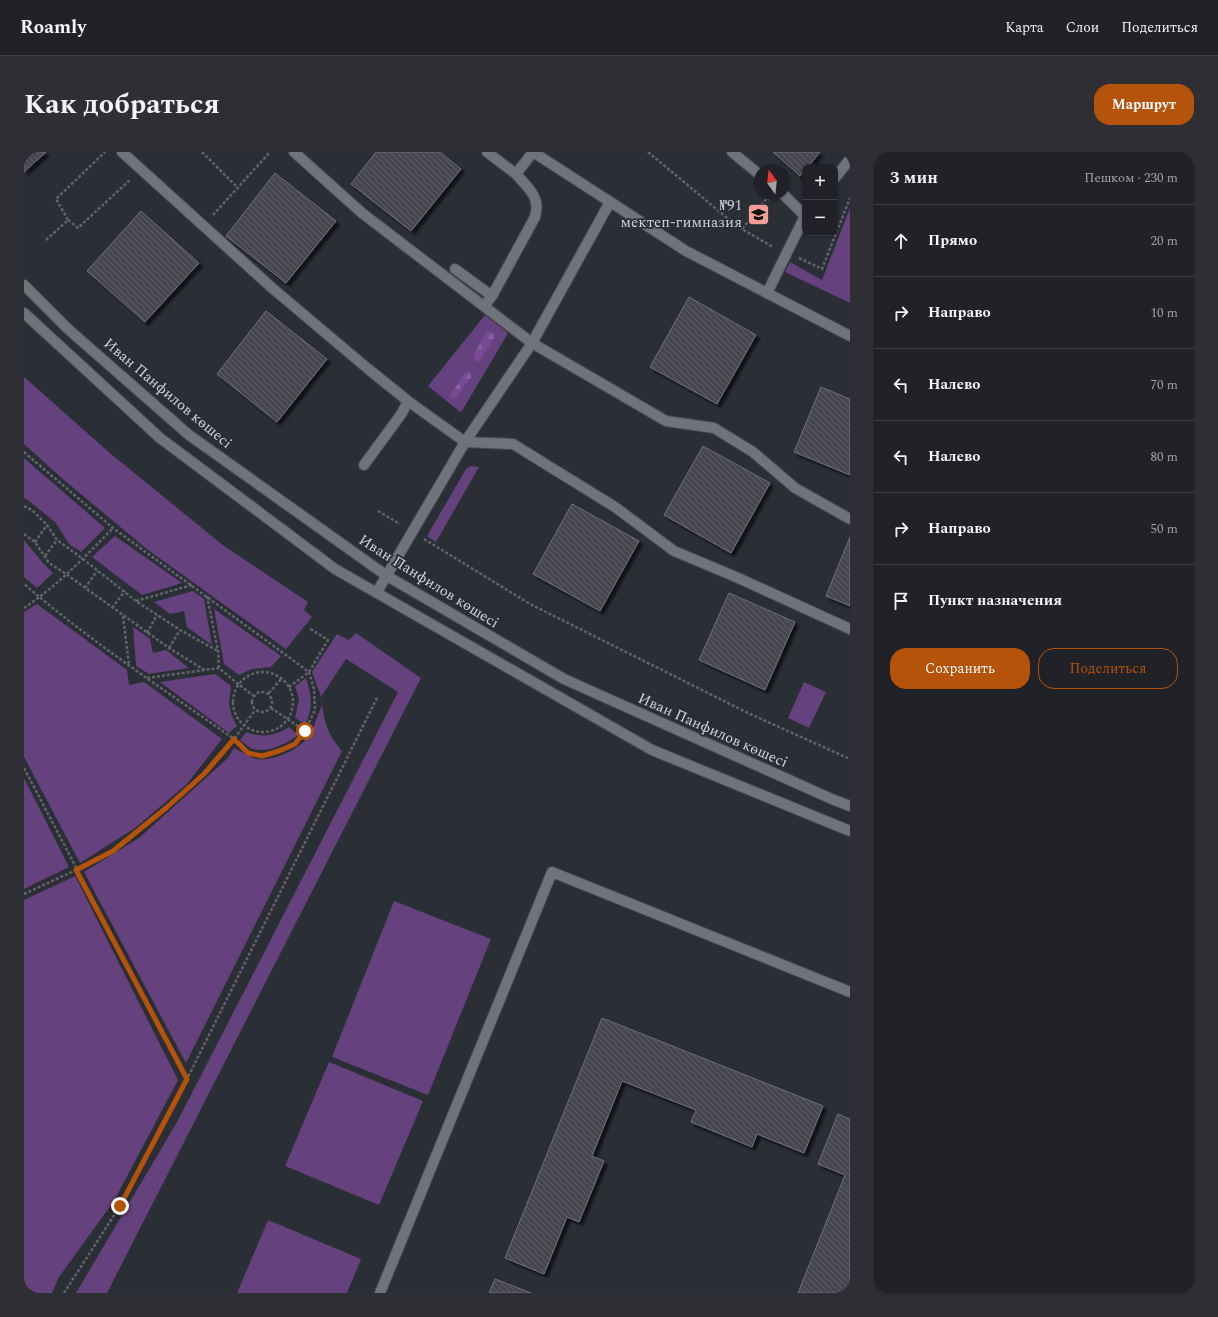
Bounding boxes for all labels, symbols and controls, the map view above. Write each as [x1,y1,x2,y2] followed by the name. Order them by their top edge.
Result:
[20,13,86,42] text: Roamly
[1005,17,1044,38] text: Карта
[1066,17,1099,38] text: Слои
[1121,17,1198,38] text: Поделиться
[24,83,220,126] text: Как добраться
[1094,84,1194,125] button: Маршрут
[754,164,790,200] north arrow
[802,164,838,236] map controls
[802,164,838,200] button: +
[890,165,938,191] text: 3 мин
[1084,168,1178,188] text: Пешком · 230 m
[620,194,742,234] place label: №91 мектеп-гимназия
[802,200,838,236] button: −
[745,201,771,227] school or university icon: №91 мектеп-гимназия
[928,229,977,252] text: Прямо
[890,230,912,252] icon: ahead
[1151,231,1178,251] text: 20 m
[928,301,991,324] text: Направо
[890,302,912,324] icon: right
[1151,303,1178,323] text: 10 m
[98,333,237,454] street label: Иван Панфилов көшесі
[928,373,981,396] text: Налево
[890,374,912,396] icon: left
[1151,375,1178,395] text: 70 m
[928,445,981,468] text: Налево
[890,446,912,468] icon: left
[1151,447,1178,467] text: 80 m
[928,517,991,540] text: Направо
[890,518,912,540] icon: right
[1151,519,1178,539] text: 50 m
[354,529,504,634] street label: Иван Панфилов көшесі
[928,589,1062,612] text: Пункт назначения
[890,590,912,612] icon: arrive
[890,648,1030,689] button: Сохранить
[1038,648,1178,689] button: Поделиться
[634,687,791,774] street label: Иван Панфилов көшесі
[296,722,314,740] route start
[111,1197,129,1215] route end

